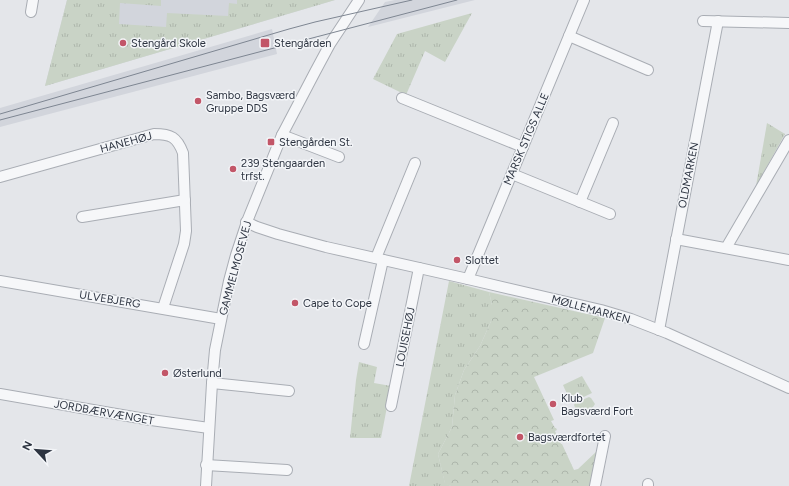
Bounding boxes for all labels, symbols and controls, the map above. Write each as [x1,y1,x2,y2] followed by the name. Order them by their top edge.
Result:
[131,37,206,50] place label: Stengård Skole
[259,37,271,49] marker: Stengården
[274,37,331,50] place label: Stengården
[118,38,128,48] marker: Stengård Skole
[206,89,295,115] place label: Sambo, Bagsværd Gruppe DDS
[501,91,552,187] street label: MARSK STIGS ALLE
[193,96,203,106] marker: Sambo, Bagsværd Gruppe DDS
[99,129,154,156] street label: HANEHØJ
[279,136,352,149] place label: Stengården St.
[266,137,276,147] marker: Stengården St.
[676,141,701,209] street label: OLDMARKEN
[241,157,325,183] place label: 239 Stengaarden trfst.
[228,164,238,174] marker: 239 Stengaarden trfst.
[217,219,254,317] street label: GAMMELMOSEVEJ
[465,254,499,267] place label: Slottet
[452,255,462,265] marker: Slottet
[78,288,141,311] street label: ULVEBJERG
[550,293,632,326] street label: MØLLEMARKEN
[303,297,372,310] place label: Cape to Cope
[290,298,300,308] marker: Cape to Cope
[393,306,418,368] street label: LOUISEHØJ
[173,367,222,380] place label: Østerlund
[160,368,170,378] marker: Østerlund
[561,392,633,418] place label: Klub Bagsværd Fort
[53,397,155,428] street label: JORDBÆRVÆNGET
[548,399,558,409] marker: Klub Bagsværd Fort
[16,430,56,470] north arrow
[528,431,606,444] place label: Bagsværdfortet
[515,432,525,442] marker: Bagsværdfortet
[20,439,35,453] text: N

